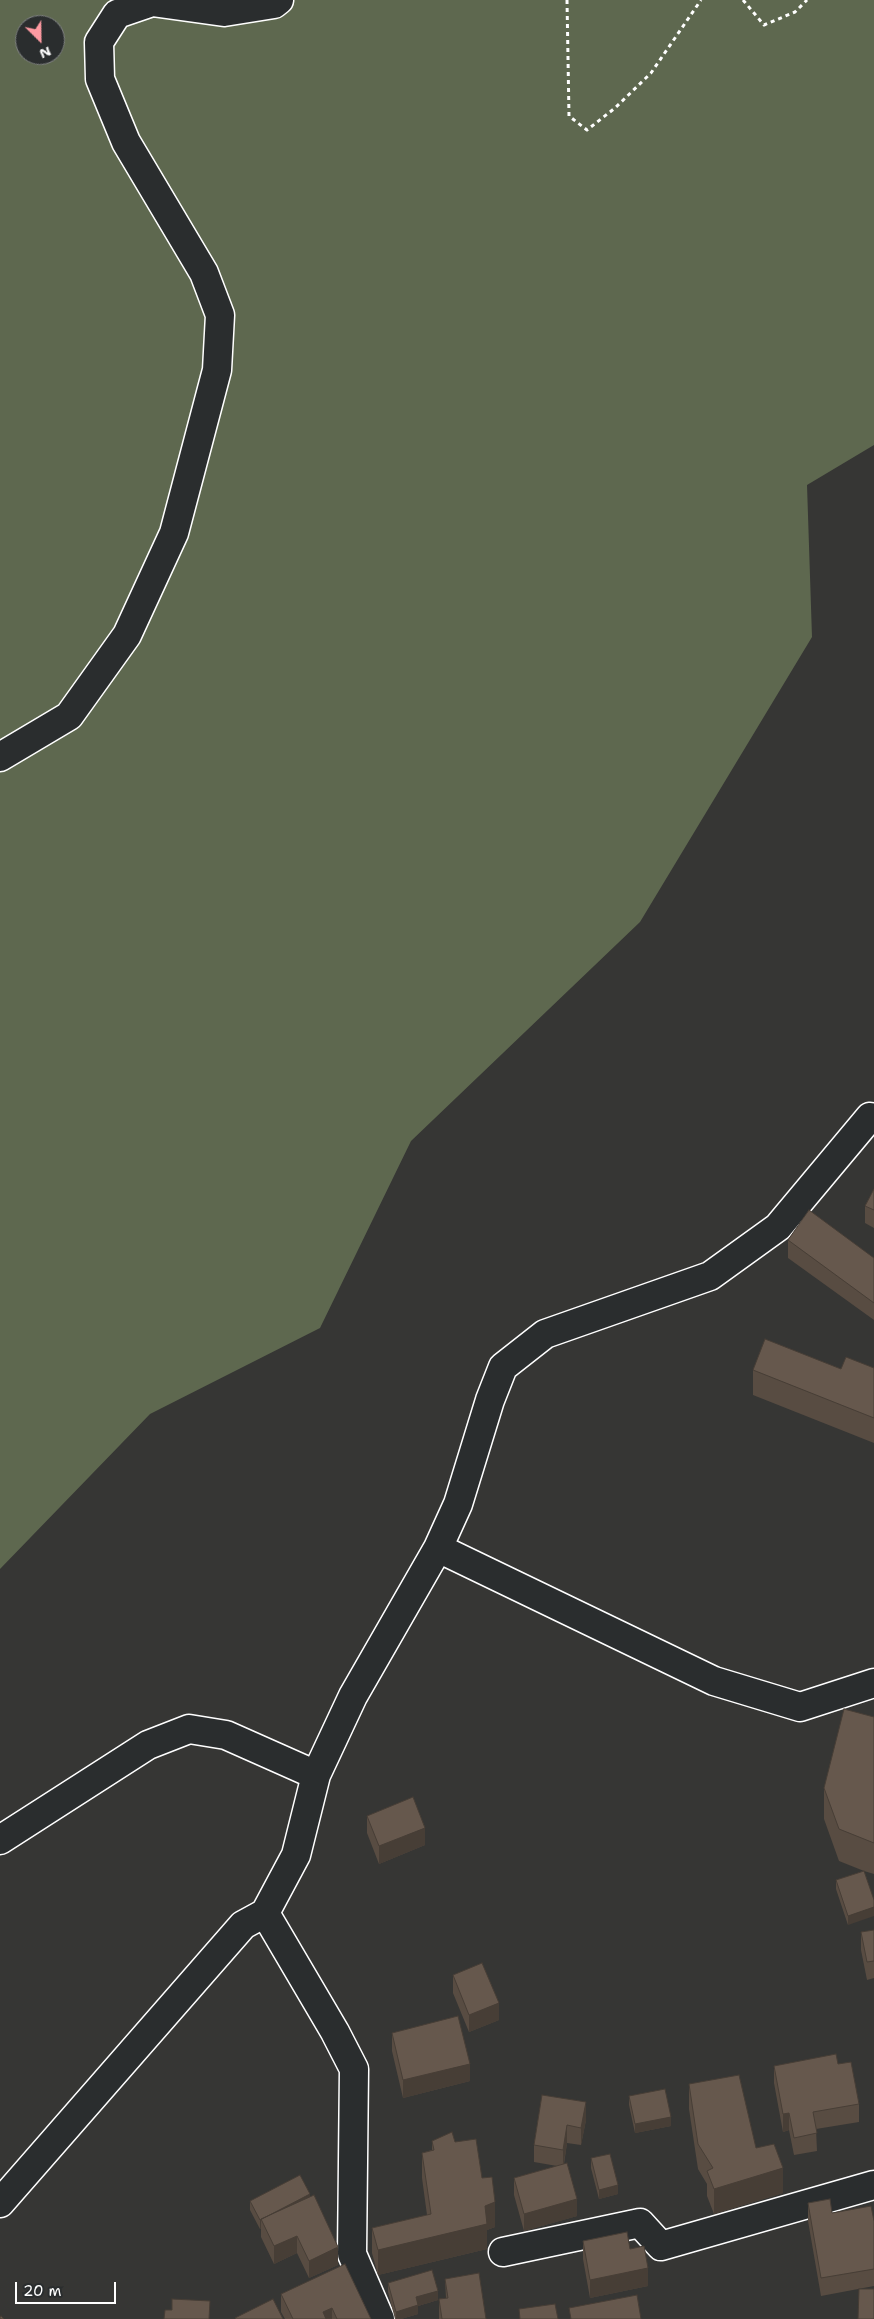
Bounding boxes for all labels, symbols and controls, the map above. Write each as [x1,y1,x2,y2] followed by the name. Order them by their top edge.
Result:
[15,15,65,65] north arrow
[37,42,54,63] text: N
[18,2272,119,2304] scale bar
[23,2281,62,2301] text: 20 m

